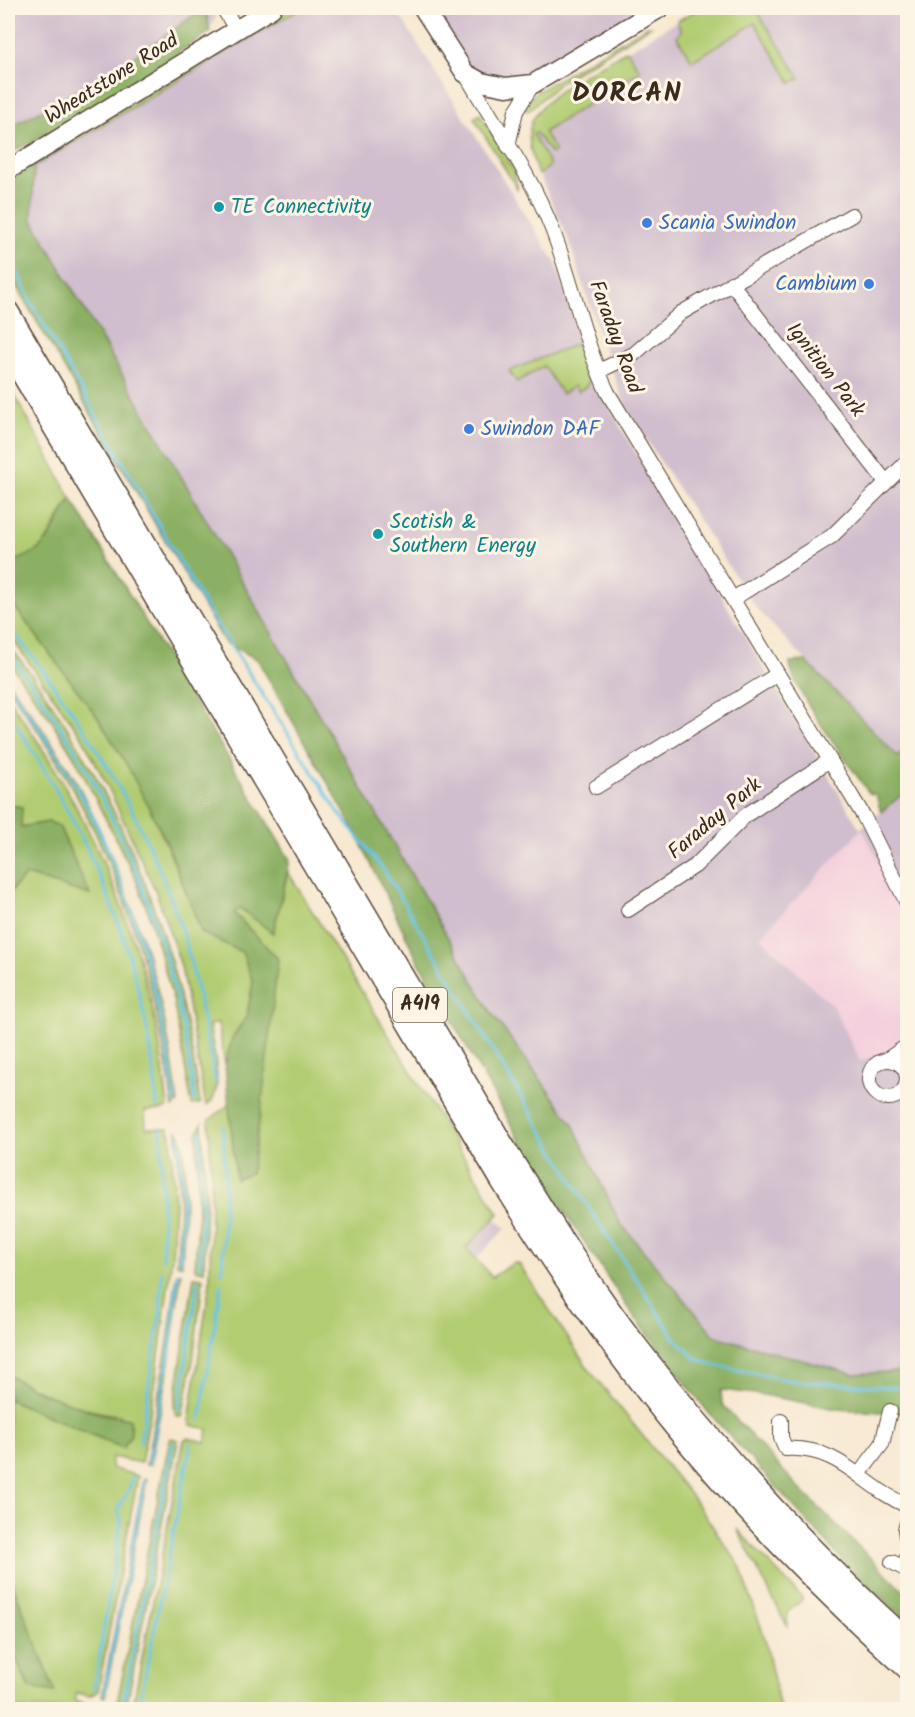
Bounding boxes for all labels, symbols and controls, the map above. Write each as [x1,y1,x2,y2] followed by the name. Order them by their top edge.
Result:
[38,24,186,133] street label: Wheatstone Road
[572,72,682,115] district label: DORCAN
[231,191,371,224] place label: TE Connectivity
[212,200,226,214] marker: TE Connectivity
[659,207,796,240] place label: Scania Swindon
[640,216,654,230] marker: Scania Swindon
[775,268,857,301] place label: Cambium
[579,276,651,399] street label: Faraday Road
[862,277,876,291] marker: Cambium
[777,315,873,425] street label: Ignition Park
[481,413,601,446] place label: Swindon DAF
[462,422,476,436] marker: Swindon DAF
[390,506,536,563] place label: Scotish & Southern Energy
[371,527,385,541] marker: Scotish & Southern Energy
[661,770,769,868] street label: Faraday Park
[393,988,447,1022] road number: A419

